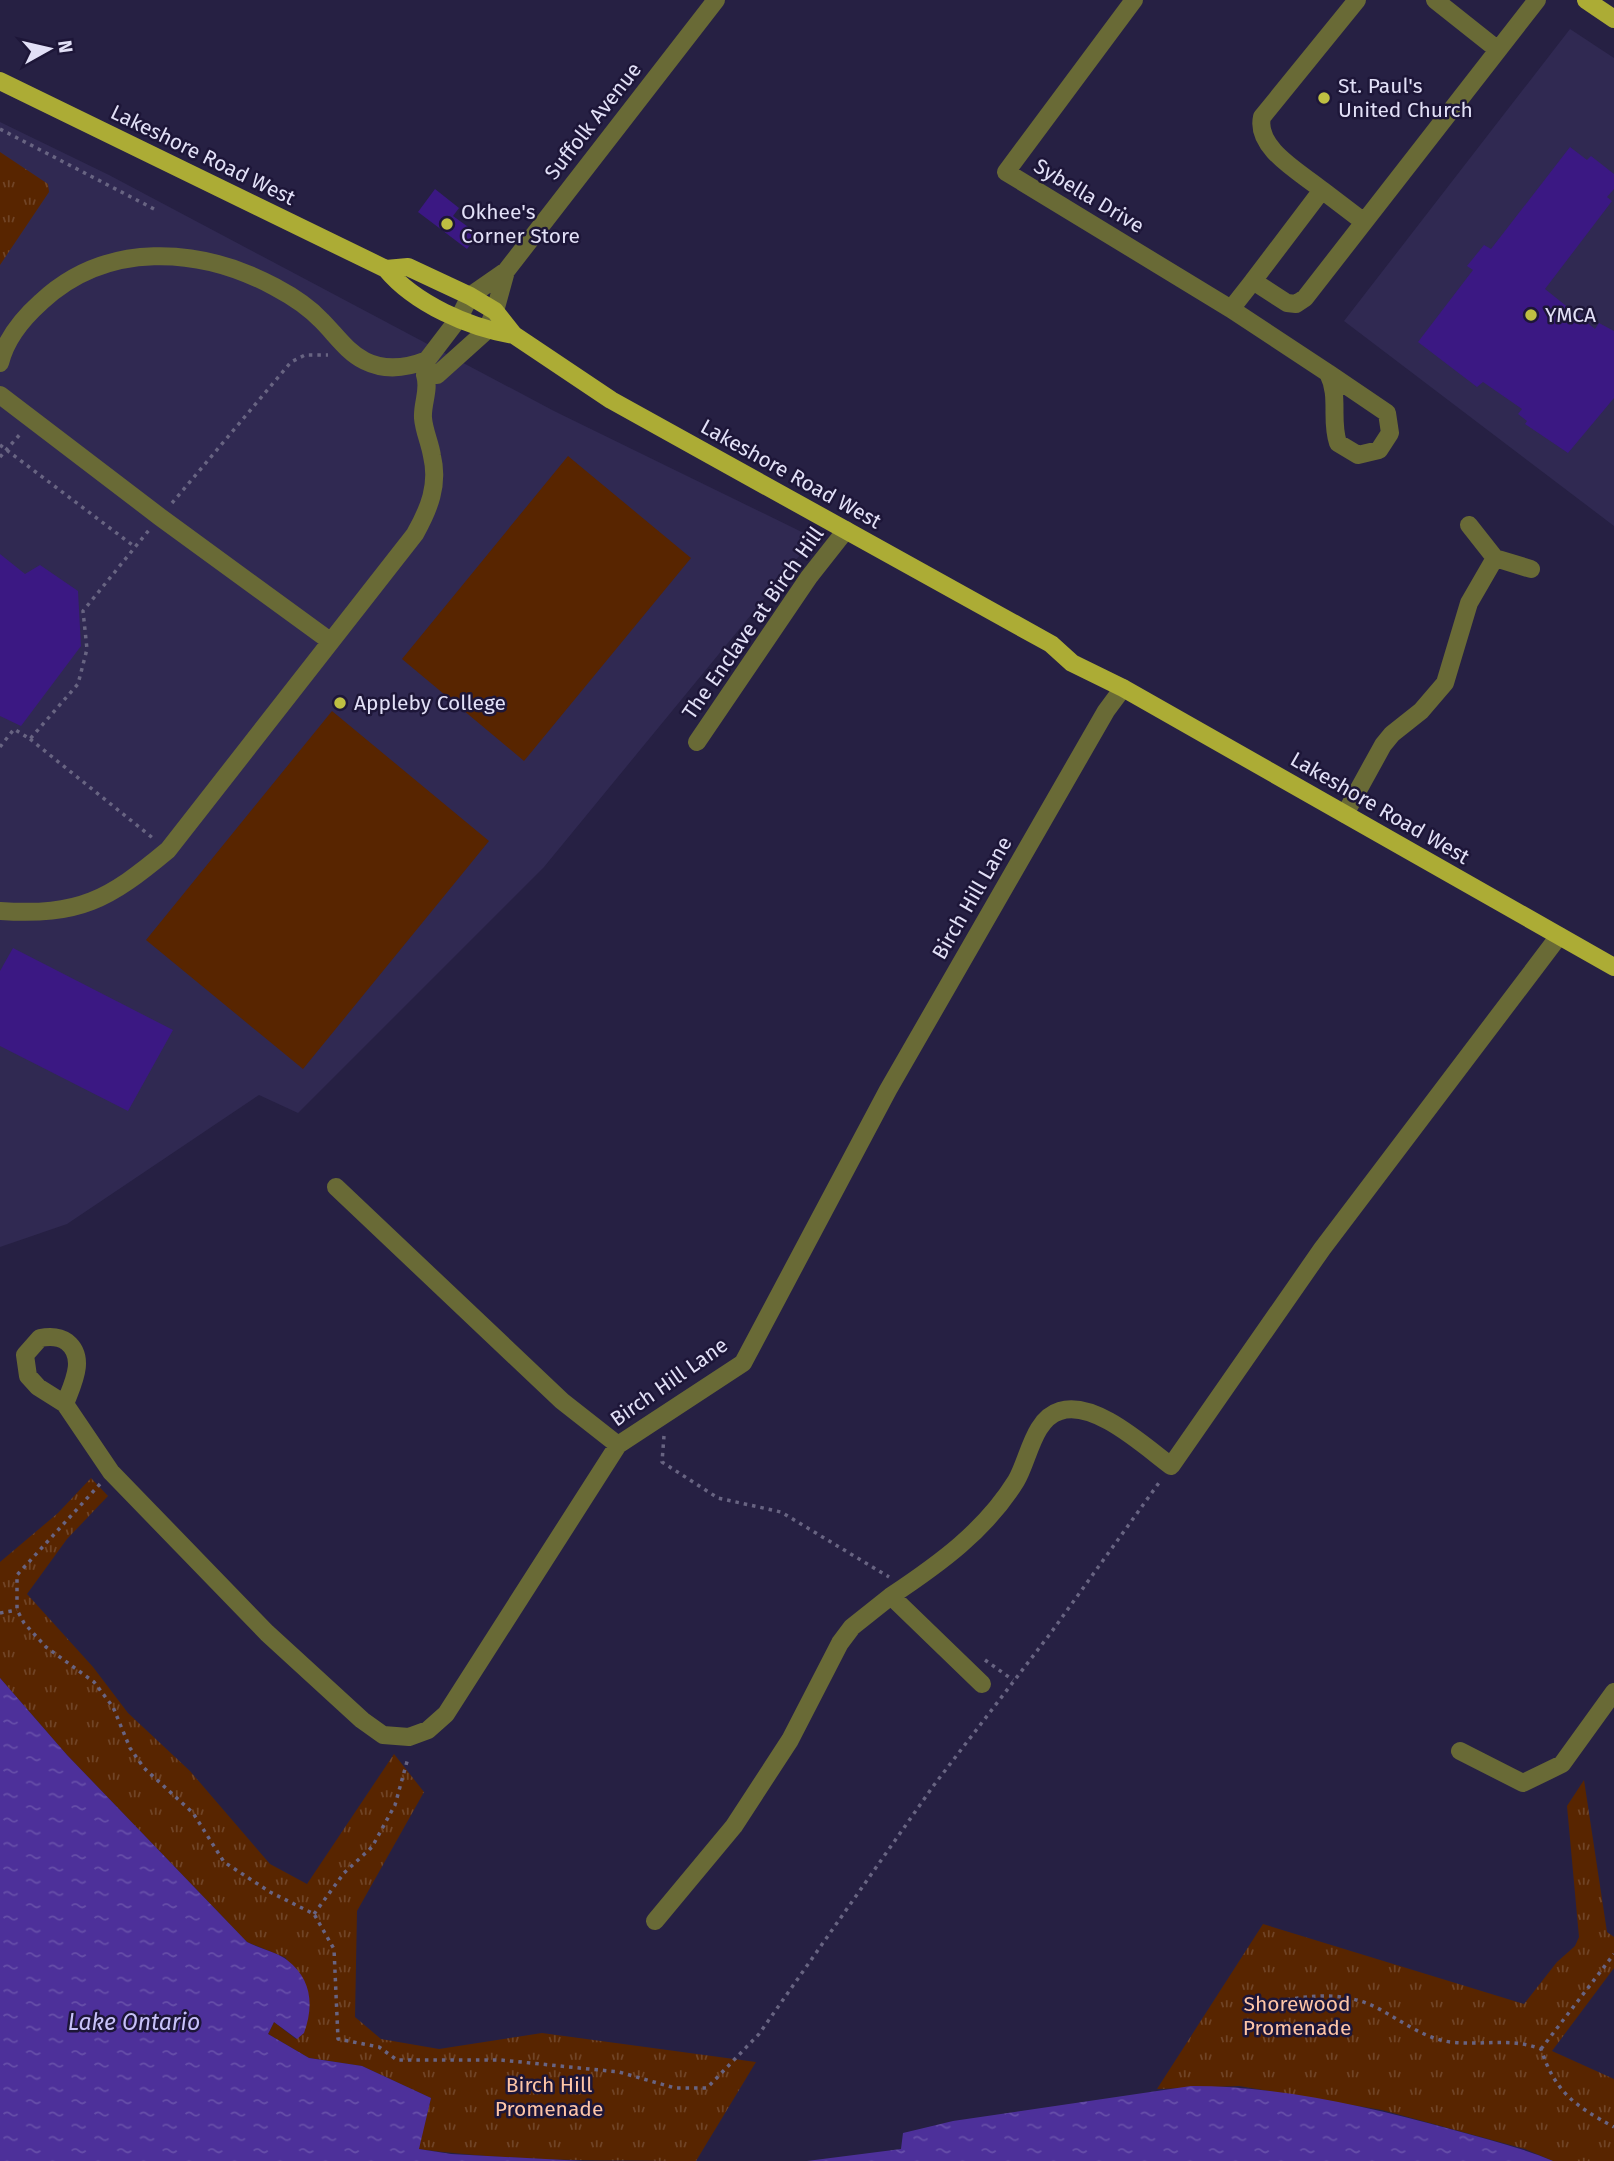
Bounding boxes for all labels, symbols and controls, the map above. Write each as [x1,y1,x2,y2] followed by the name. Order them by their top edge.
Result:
[14,14,84,84] north arrow
[53,39,78,55] text: N
[539,57,647,185] street label: Suffolk Avenue
[1338,73,1473,123] place label: St. Paul's United Church
[1316,90,1332,106] marker: St. Paul's United Church
[106,99,300,211] street label: Lakeshore Road West
[1029,153,1149,239] street label: Sybella Drive
[461,199,580,249] place label: Okhee's Corner Store
[439,216,455,232] marker: Okhee's Corner Store
[1545,302,1596,328] place label: YMCA
[1523,307,1539,323] marker: YMCA
[696,414,886,535] street label: Lakeshore Road West
[677,522,829,724] street label: The Enclave at Birch Hill
[354,690,506,716] place label: Appleby College
[332,695,348,711] marker: Appleby College
[1286,746,1475,870] street label: Lakeshore Road West
[926,832,1018,964] street label: Birch Hill Lane
[605,1332,733,1432] street label: Birch Hill Lane
[1243,1991,1351,2041] park label: Shorewood Promenade
[68,2008,200,2036] water label: Lake Ontario
[495,2072,603,2122] park label: Birch Hill Promenade

